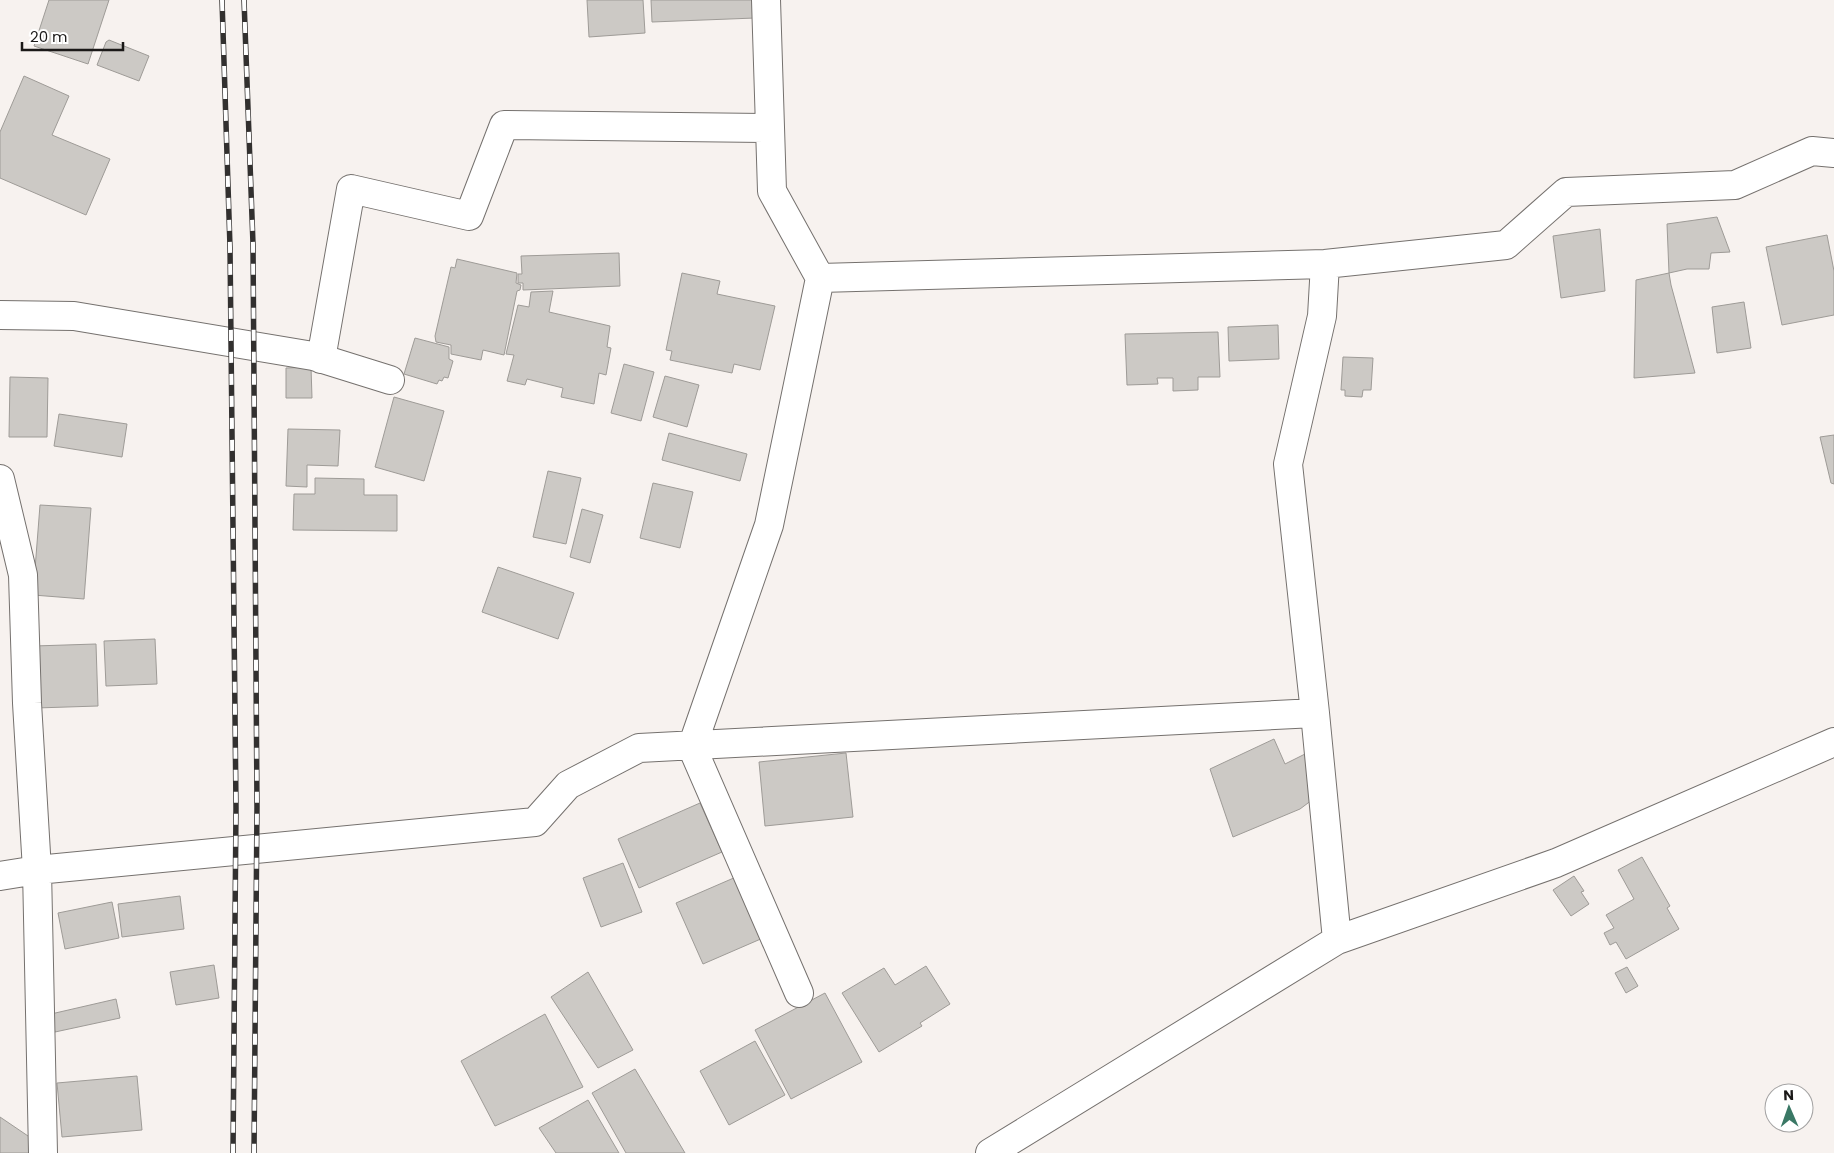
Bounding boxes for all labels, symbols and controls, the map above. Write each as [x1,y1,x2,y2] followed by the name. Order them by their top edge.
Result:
[22,20,124,52] scale bar
[30,26,68,47] text: 20 m
[1764,1083,1814,1133] north arrow
[1783,1085,1794,1105] text: N

